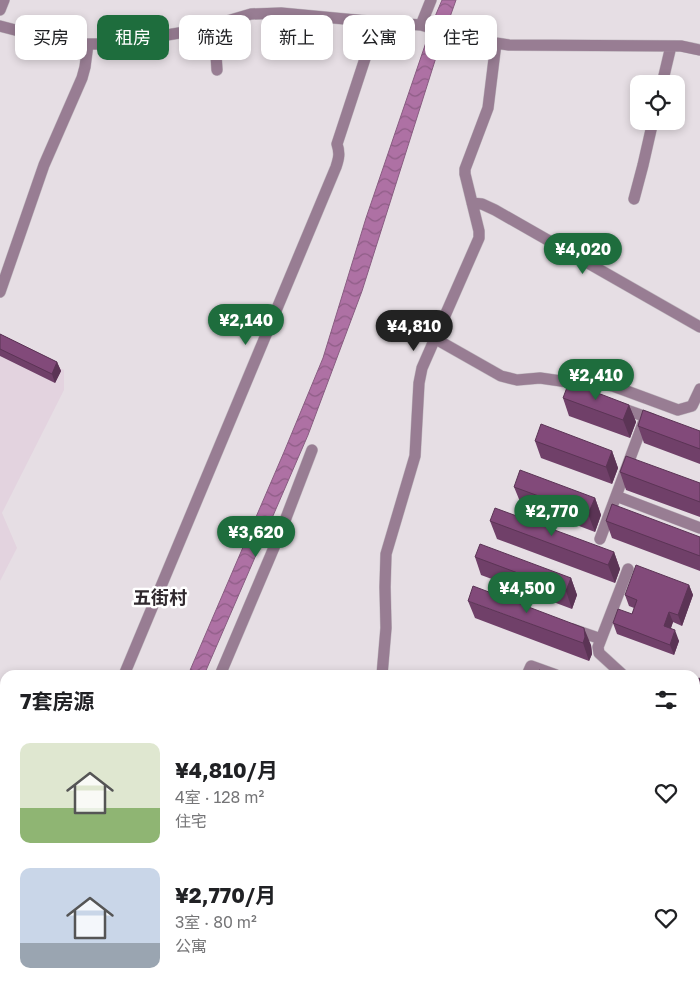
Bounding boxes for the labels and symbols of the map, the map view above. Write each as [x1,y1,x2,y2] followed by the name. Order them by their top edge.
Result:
[542,232,624,275] pin: ¥4,020
[205,304,287,346] pin: ¥2,140
[373,310,455,352] pin: ¥4,810
[555,358,637,401] pin: ¥2,410
[511,494,593,537] pin: ¥2,770
[215,516,297,558] pin: ¥3,620
[486,572,568,614] pin: ¥4,500
[133,586,187,608] district label: 五街村

